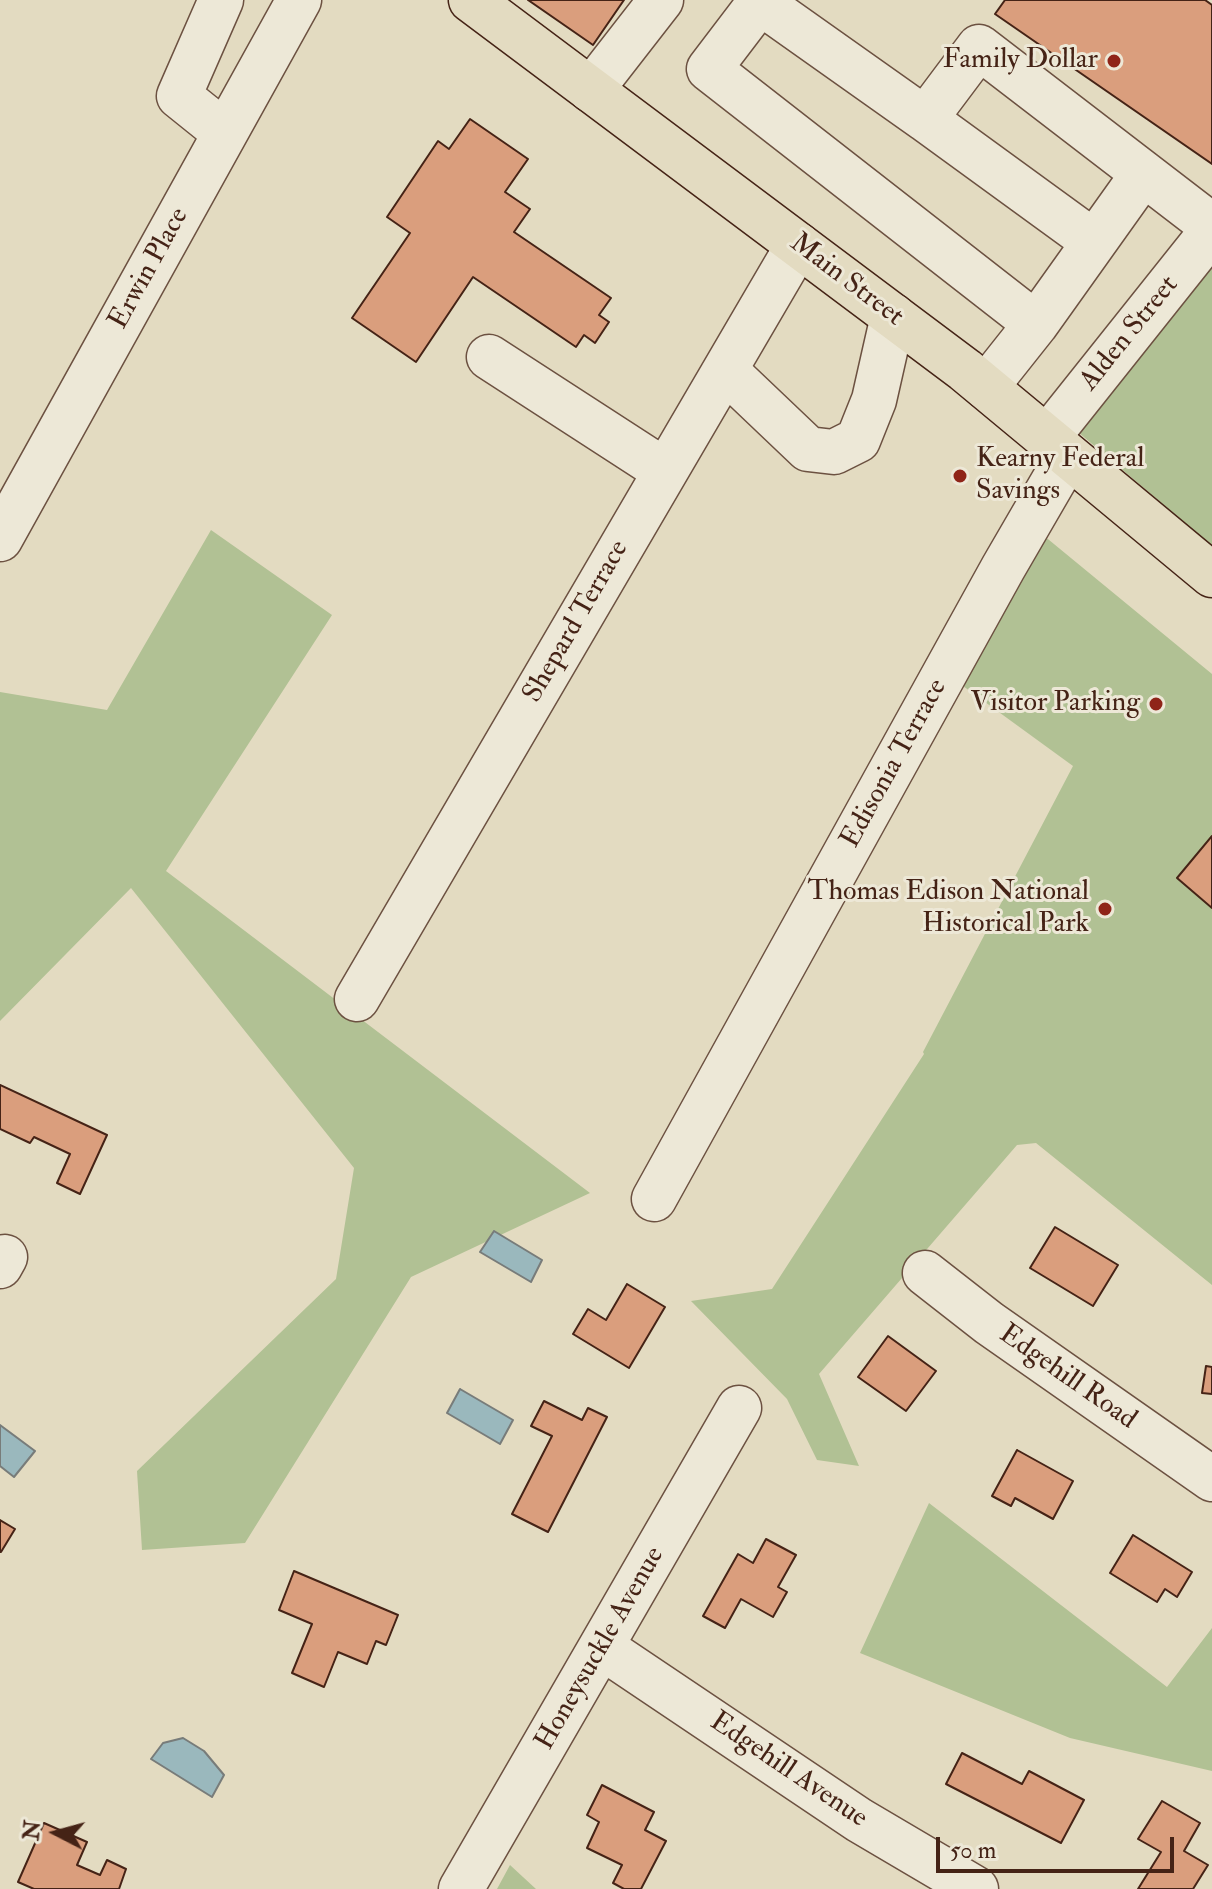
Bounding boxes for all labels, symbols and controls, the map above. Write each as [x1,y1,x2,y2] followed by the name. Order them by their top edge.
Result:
[943,44,1098,78] place label: Family Dollar
[1105,52,1123,70] marker: Family Dollar
[103,202,197,336] street label: Erwin Place
[783,227,909,335] street label: Main Street
[1073,270,1187,398] street label: Alden Street
[976,443,1144,509] place label: Kearny Federal Savings
[951,467,969,485] marker: Kearny Federal Savings
[517,535,637,709] street label: Shepard Terrace
[835,674,955,854] street label: Edisonia Terrace
[971,687,1140,721] place label: Visitor Parking
[1147,695,1165,713] marker: Visitor Parking
[808,876,1089,942] place label: Thomas Edison National Historical Park
[1096,900,1114,918] marker: Thomas Edison National Historical Park
[992,1318,1142,1438] street label: Edgehill Road
[529,1541,673,1757] street label: Honeysuckle Avenue
[703,1706,873,1836] street label: Edgehill Avenue
[16,1793,96,1873] north arrow
[17,1819,47,1842] text: N
[940,1821,1178,1871] scale bar
[950,1835,996,1866] text: 50 m

